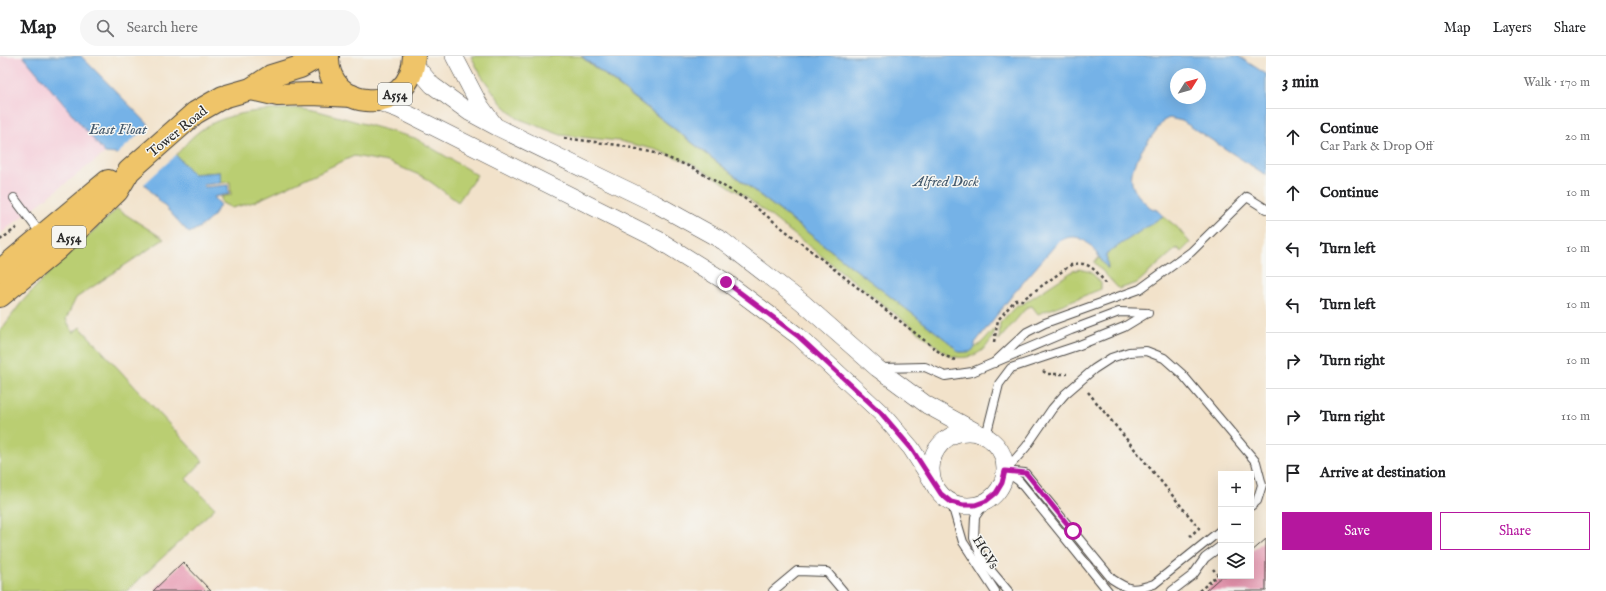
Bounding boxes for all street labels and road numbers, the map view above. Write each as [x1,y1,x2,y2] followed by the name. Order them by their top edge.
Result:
[378,83,412,105] road number: A554
[144,102,212,161] street label: Tower Road
[52,226,86,248] road number: A554
[968,532,1002,573] street label: HGVs

